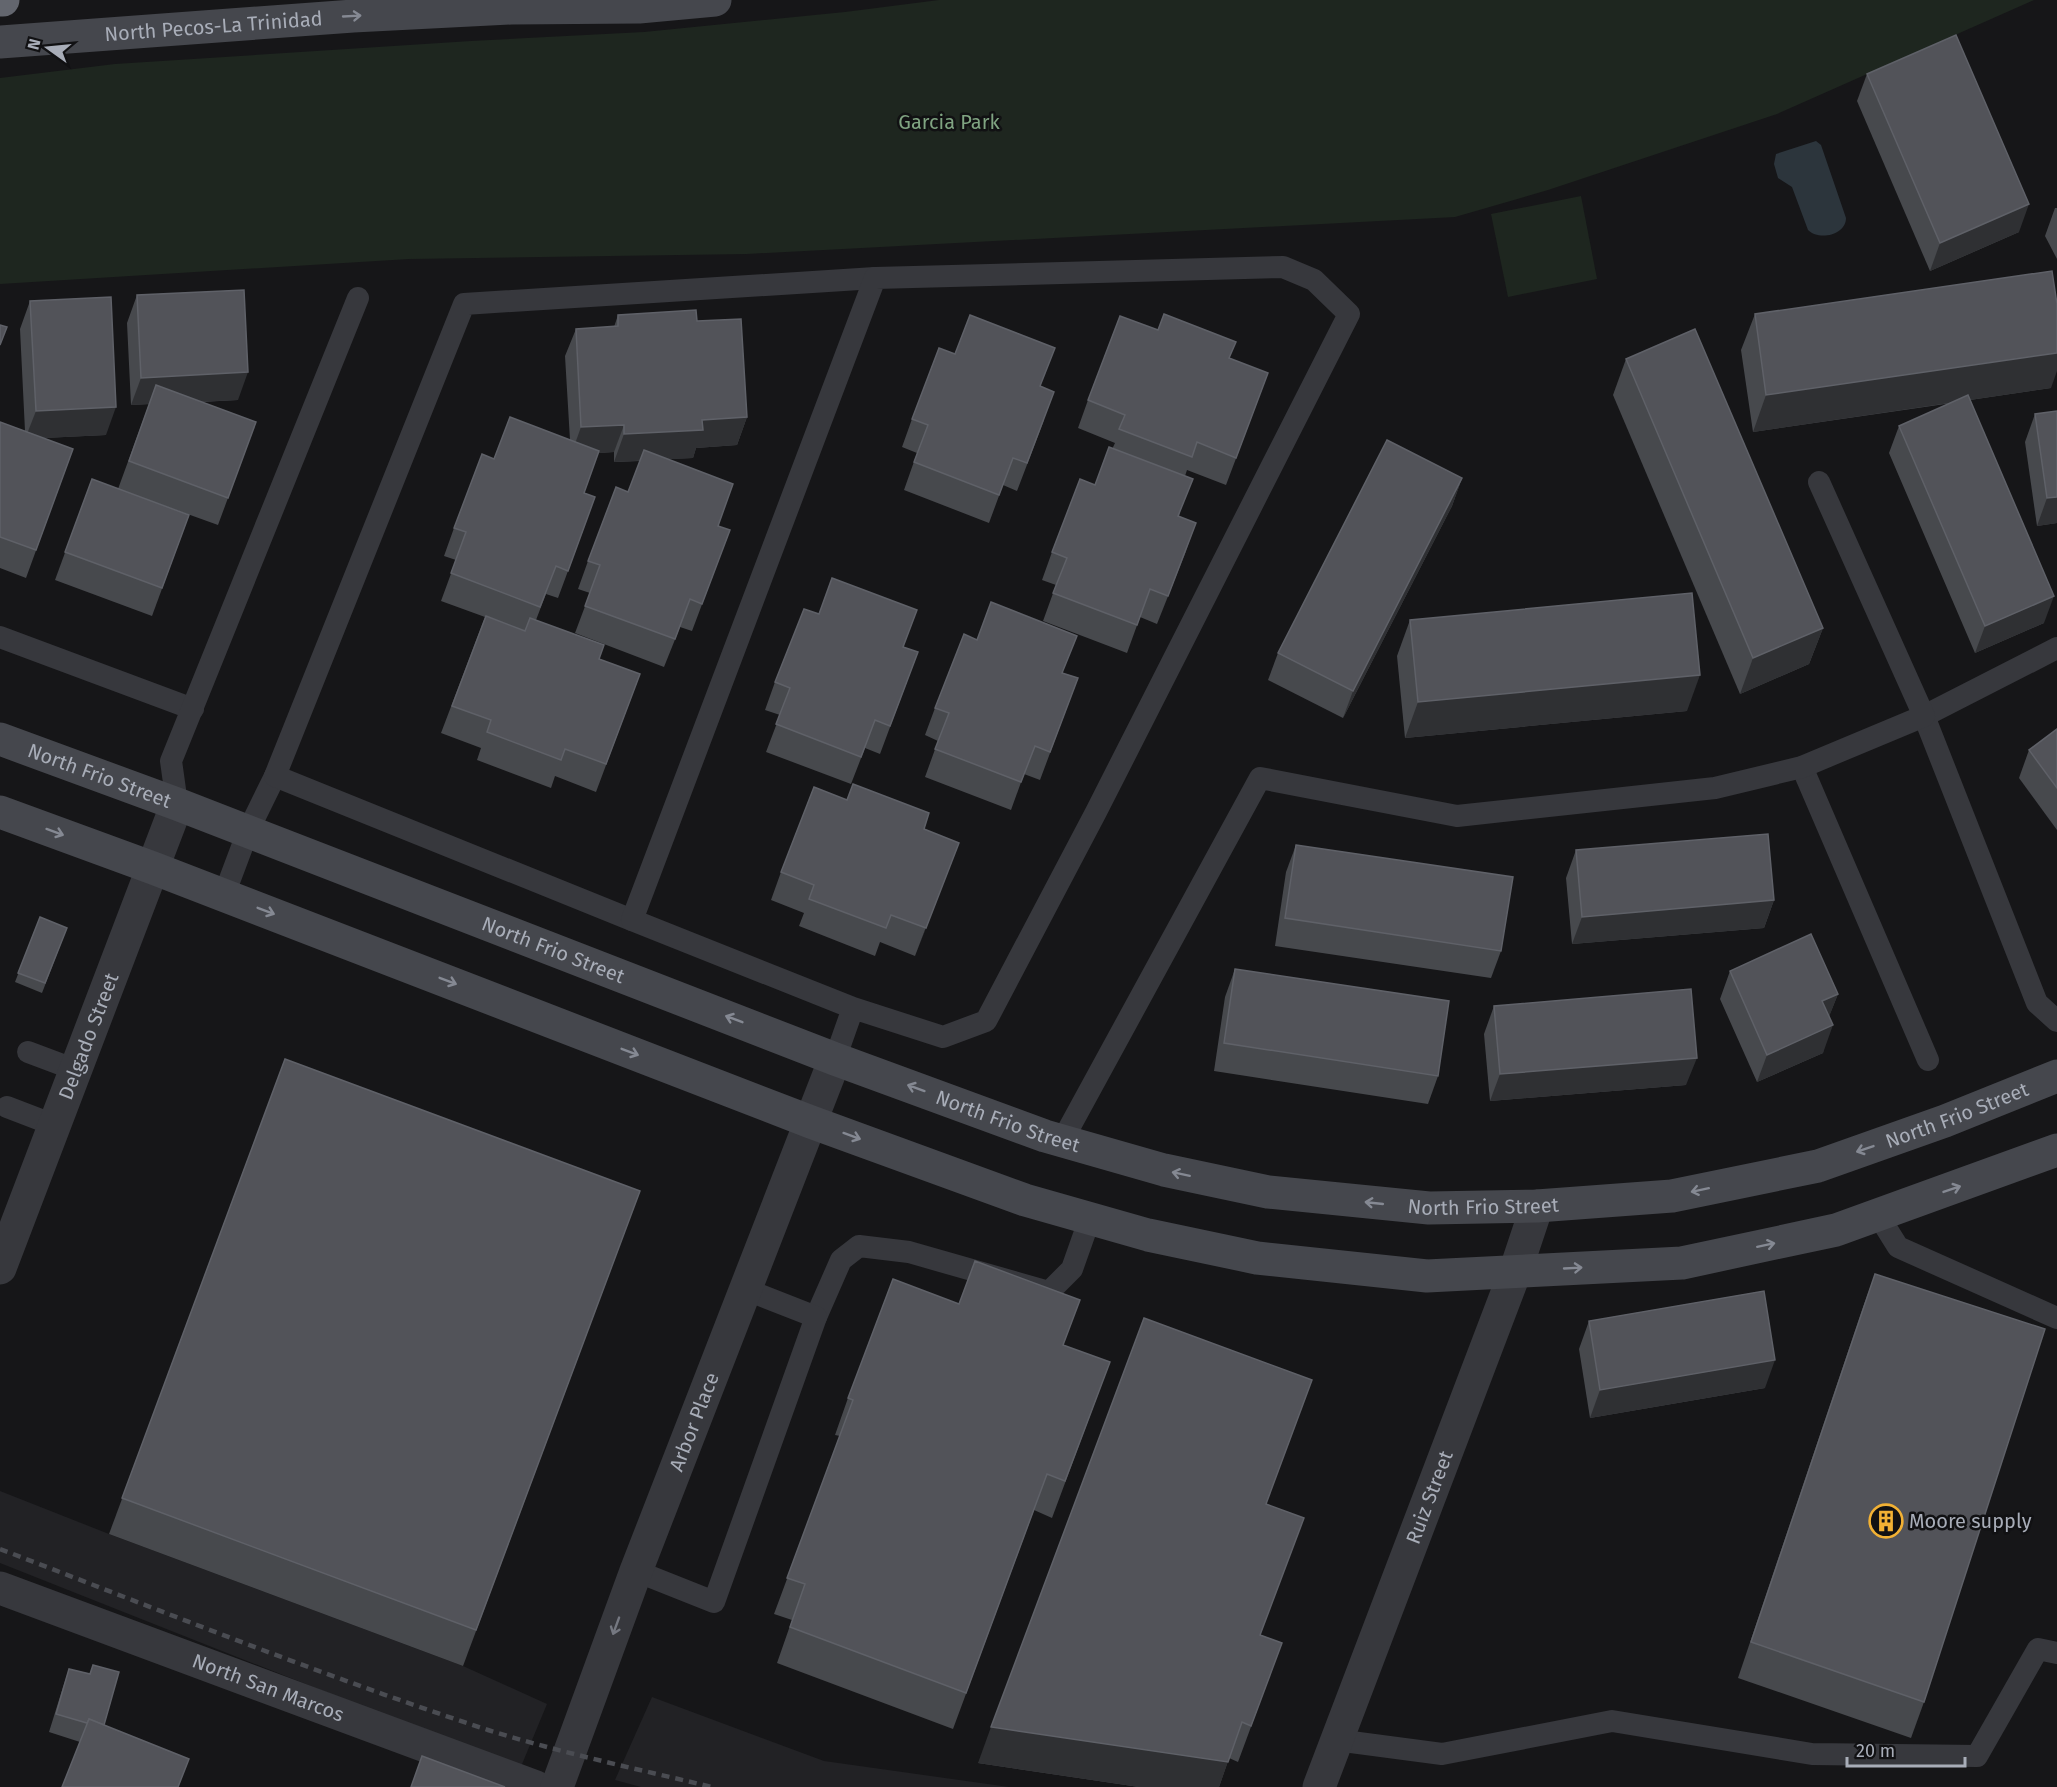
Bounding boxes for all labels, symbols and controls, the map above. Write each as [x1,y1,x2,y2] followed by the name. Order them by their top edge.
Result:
[103,6,323,46] street label: North Pecos-La Trinidad
[341,11,361,22] one-way arrow
[18,18,78,78] north arrow
[23,37,45,52] text: N
[898,110,1000,134] park label: Garcia Park
[24,738,175,813] street label: North Frio Street
[45,827,64,838] one-way arrow
[257,907,275,918] one-way arrow
[478,911,629,989] street label: North Frio Street
[53,969,124,1103] street label: Delgado Street
[438,977,457,988] one-way arrow
[725,1013,743,1024] one-way arrow
[620,1047,639,1058] one-way arrow
[1882,1077,2032,1153] street label: North Frio Street
[907,1082,926,1093] one-way arrow
[932,1085,1083,1158] street label: North Frio Street
[842,1132,860,1143] one-way arrow
[1856,1145,1875,1156] one-way arrow
[1172,1167,1191,1179] one-way arrow
[1943,1183,1961,1194] one-way arrow
[1690,1185,1710,1196] one-way arrow
[1407,1192,1560,1220] street label: North Frio Street
[1364,1197,1384,1208] one-way arrow
[1756,1239,1775,1250] one-way arrow
[1563,1263,1583,1274] one-way arrow
[664,1369,724,1475] street label: Arbor Place
[1401,1447,1458,1547] street label: Ruiz Street
[1868,1503,1904,1539] building icon: Moore supply
[1909,1509,2032,1533] place label: Moore supply
[610,1617,621,1635] one-way arrow
[189,1648,347,1727] street label: North San Marcos
[1847,1730,1966,1768] scale bar
[1856,1740,1895,1762] text: 20 m

